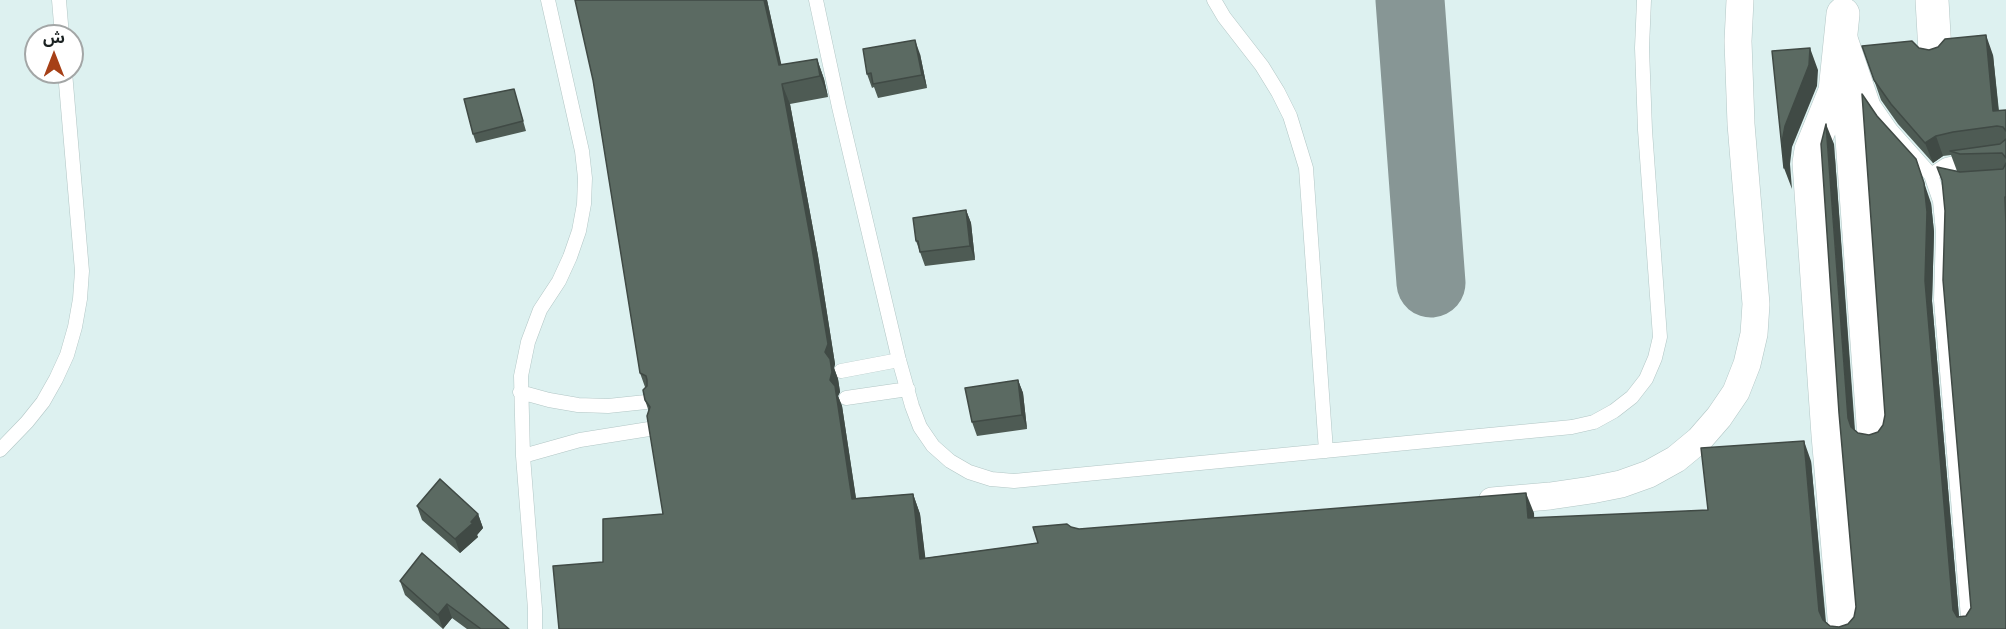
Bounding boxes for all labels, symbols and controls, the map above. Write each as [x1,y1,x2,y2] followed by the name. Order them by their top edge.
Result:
[24,24,84,84] north arrow
[43,27,65,49] text: ش

